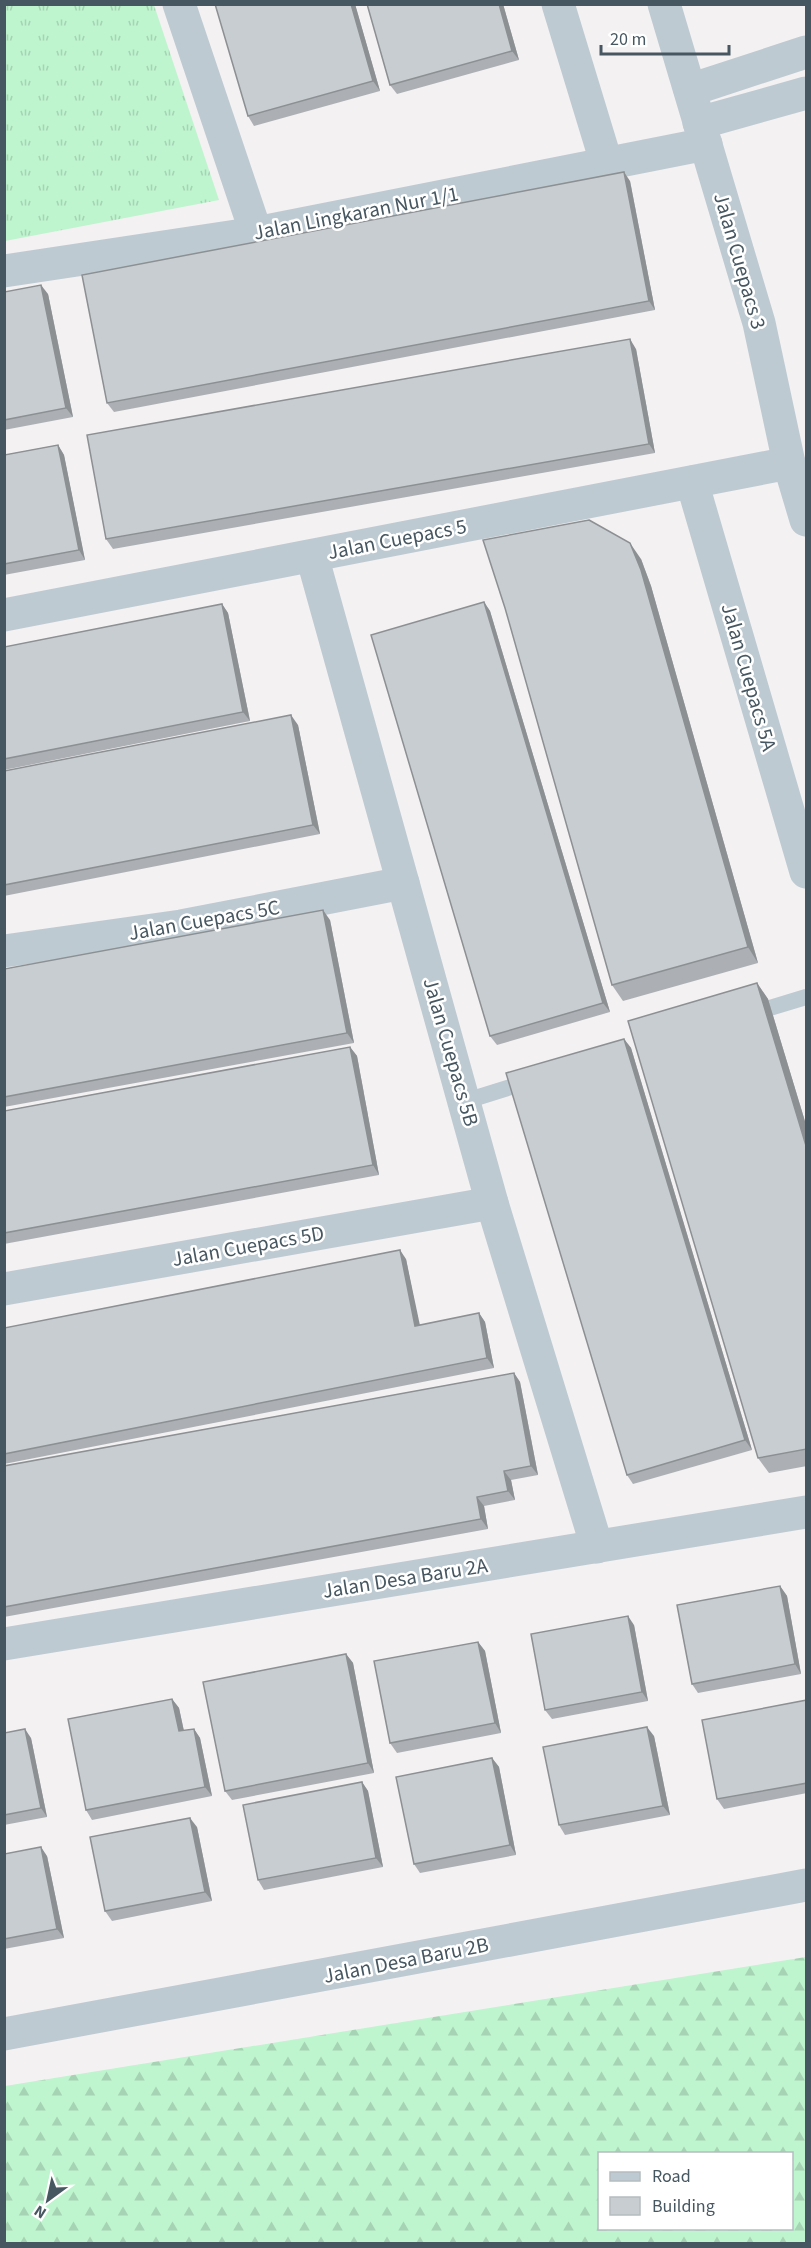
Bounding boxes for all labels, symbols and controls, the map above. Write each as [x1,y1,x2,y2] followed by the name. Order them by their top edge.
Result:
[601,18,728,56] scale bar
[610,27,646,52] text: 20 m
[251,178,461,248] street label: Jalan Lingkaran Nur 1/1
[706,189,774,333] street label: Jalan Cuepacs 3
[325,511,469,567] street label: Jalan Cuepacs 5
[714,600,785,755] street label: Jalan Cuepacs 5A
[126,892,282,948] street label: Jalan Cuepacs 5C
[415,974,487,1130] street label: Jalan Cuepacs 5B
[170,1218,326,1274] street label: Jalan Cuepacs 5D
[320,1550,490,1606] street label: Jalan Desa Baru 2A
[321,1929,491,1991] street label: Jalan Desa Baru 2B
[598,2152,793,2230] legend
[652,2164,691,2189] text: Road
[18,2170,78,2230] north arrow
[652,2194,715,2219] text: Building
[30,2200,51,2224] text: N

